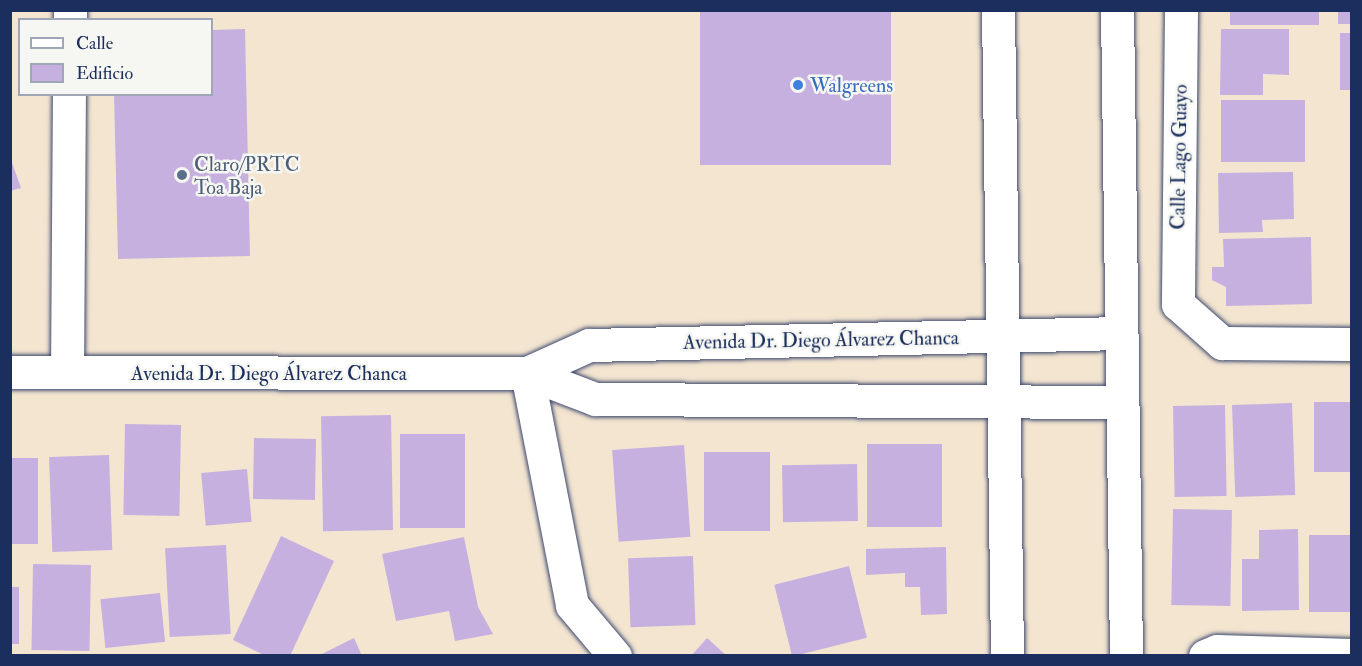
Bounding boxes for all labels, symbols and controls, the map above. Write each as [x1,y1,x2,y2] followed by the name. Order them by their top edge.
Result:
[18,18,213,96] legend
[76,32,113,55] text: Calle
[76,62,133,85] text: Edificio
[810,73,893,97] place label: Walgreens
[791,78,805,92] marker: Walgreens
[1166,84,1192,230] street label: Calle Lago Guayo
[194,152,299,199] place label: Claro/PRTC Toa Baja
[175,168,189,182] marker: Claro/PRTC Toa Baja
[683,326,959,354] street label: Avenida Dr. Diego Álvarez Chanca
[131,361,407,385] street label: Avenida Dr. Diego Álvarez Chanca

